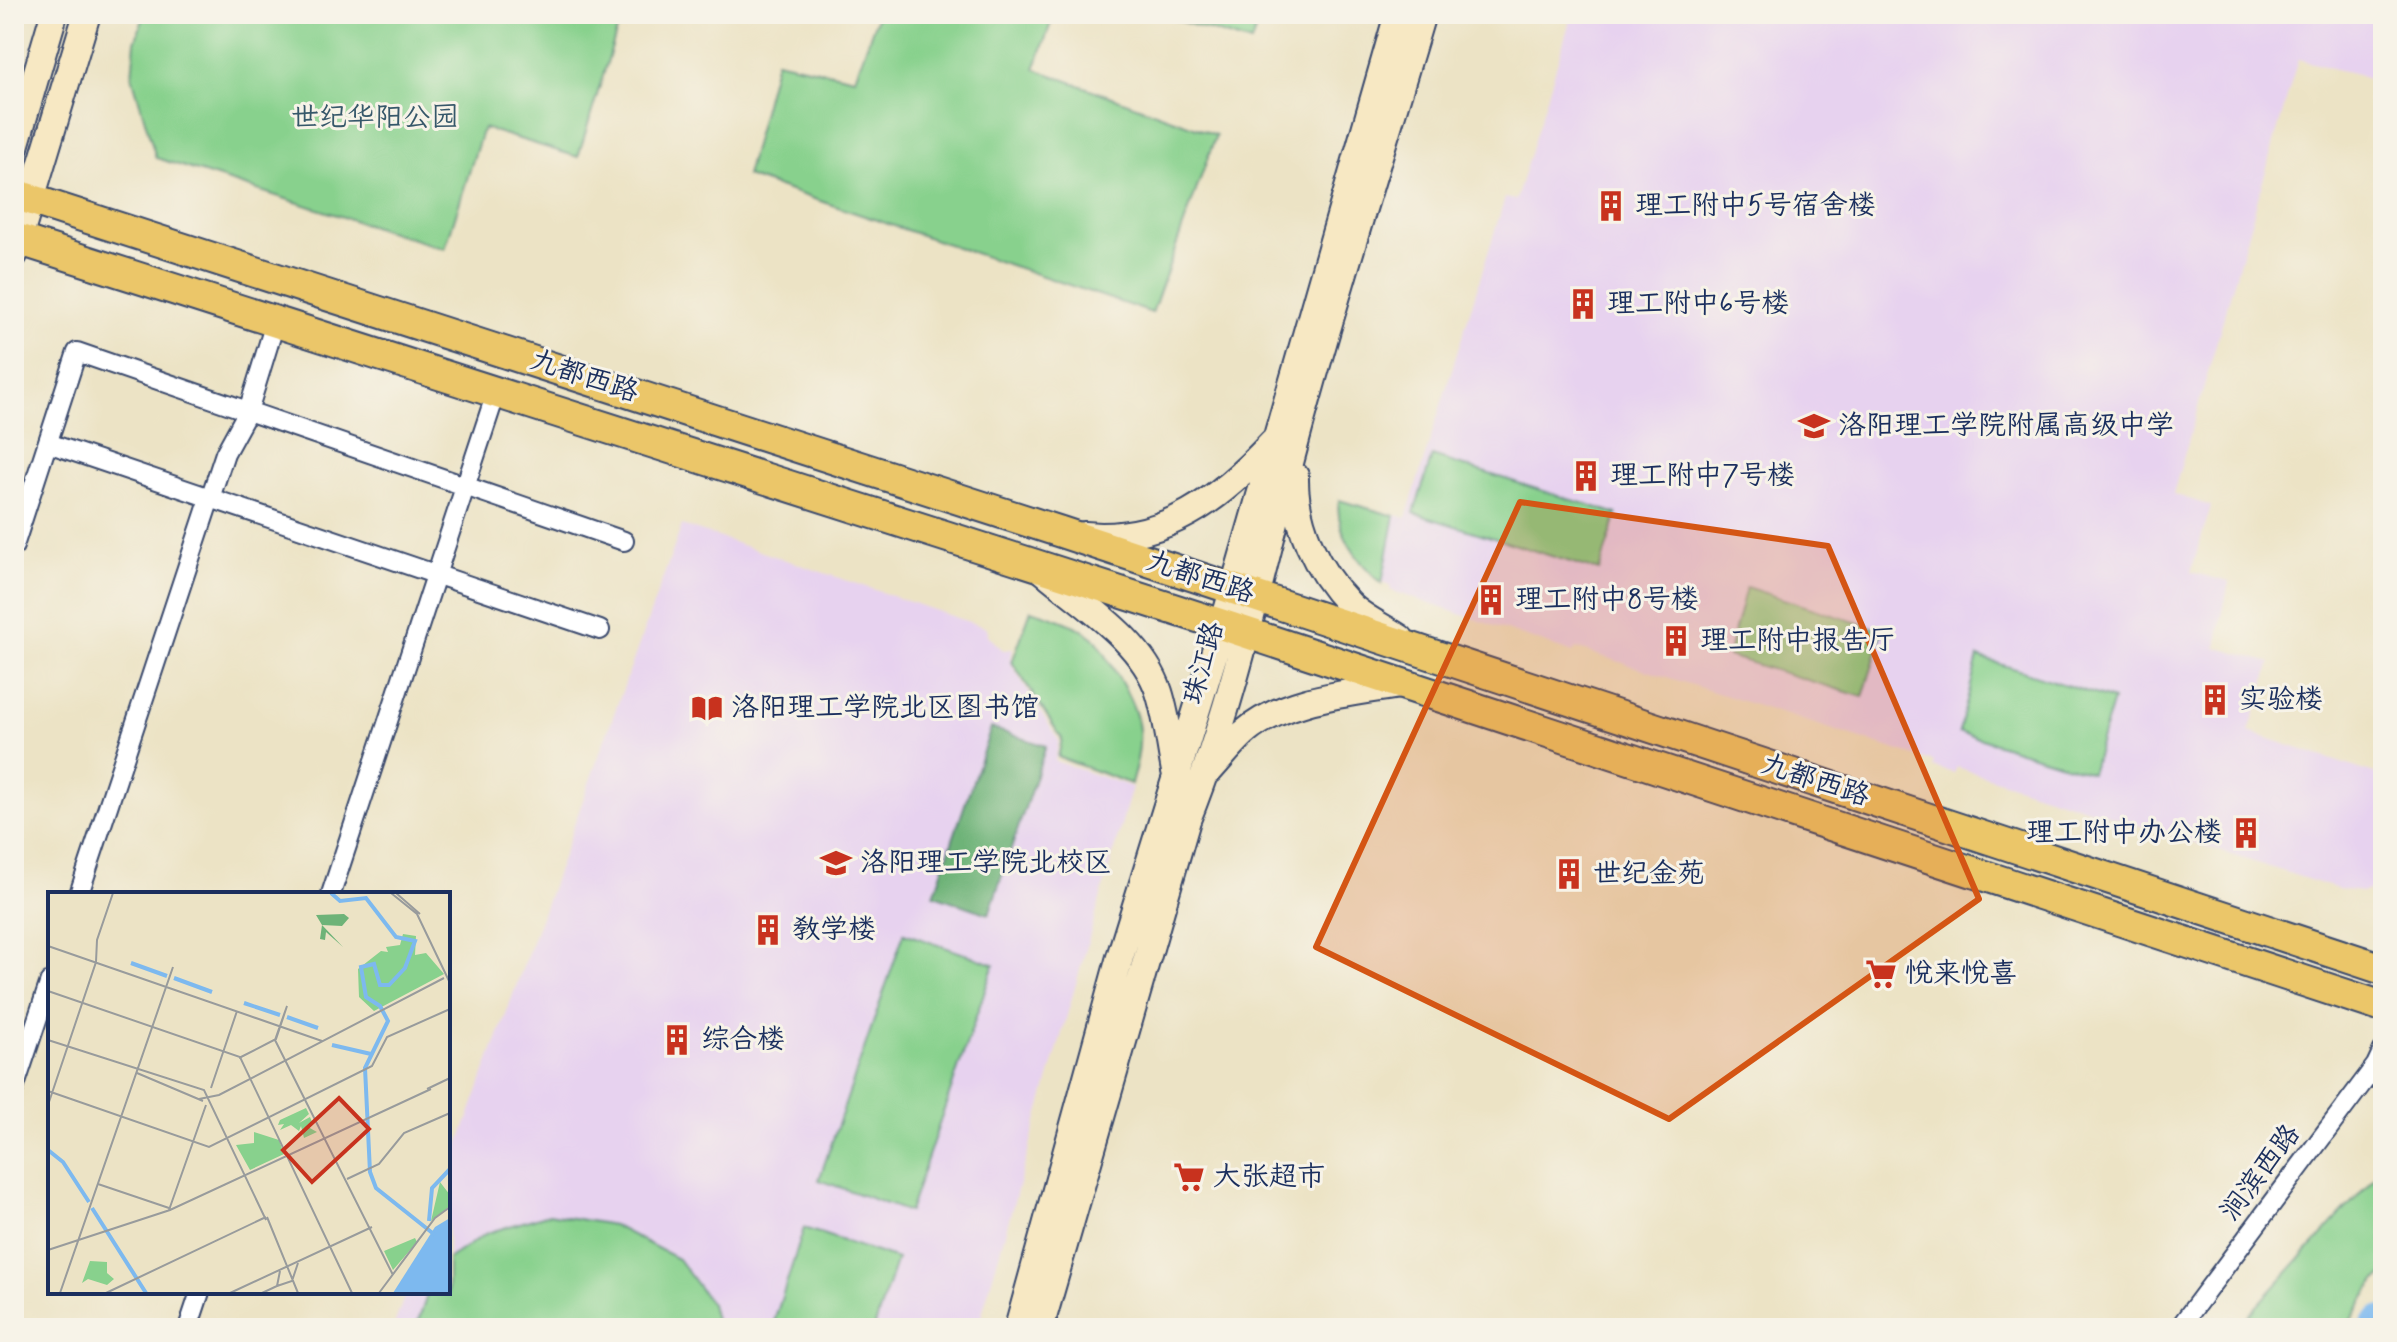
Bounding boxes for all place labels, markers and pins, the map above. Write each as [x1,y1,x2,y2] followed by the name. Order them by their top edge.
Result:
[1635,188,1876,225] place label: 理工附中5号宿舍楼
[1594,189,1628,223] building icon: 理工附中5号宿舍楼
[1607,286,1789,323] place label: 理工附中6号楼
[1566,287,1600,321] building icon: 理工附中6号楼
[1838,408,2174,445] place label: 洛阳理工学院附属高级中学
[1797,409,1831,443] school or university icon: 洛阳理工学院附属高级中学
[1610,458,1795,495] place label: 理工附中7号楼
[1569,459,1603,493] building icon: 理工附中7号楼
[1515,582,1699,619] place label: 理工附中8号楼
[1474,583,1508,617] building icon: 理工附中8号楼
[1700,623,1896,660] place label: 理工附中报告厅
[1659,624,1693,658] building icon: 理工附中报告厅
[2239,682,2323,719] place label: 实验楼
[2198,683,2232,717] building icon: 实验楼
[731,690,1039,727] place label: 洛阳理工学院北区图书馆
[690,691,724,725] library icon: 洛阳理工学院北区图书馆
[2026,815,2222,852] place label: 理工附中办公楼
[2229,816,2263,850] building icon: 理工附中办公楼
[860,845,1112,882] place label: 洛阳理工学院北校区
[819,846,853,880] school or university icon: 洛阳理工学院北校区
[1593,856,1705,893] place label: 世纪金苑
[1552,857,1586,891] building icon: 世纪金苑
[792,912,876,949] place label: 教学楼
[751,913,785,947] building icon: 教学楼
[1905,956,2017,993] place label: 悦来悦喜
[1864,957,1898,991] supermarket icon: 悦来悦喜
[701,1022,785,1059] place label: 综合楼
[660,1023,694,1057] building icon: 综合楼
[1213,1159,1325,1196] place label: 大张超市
[1172,1160,1206,1194] supermarket icon: 大张超市

